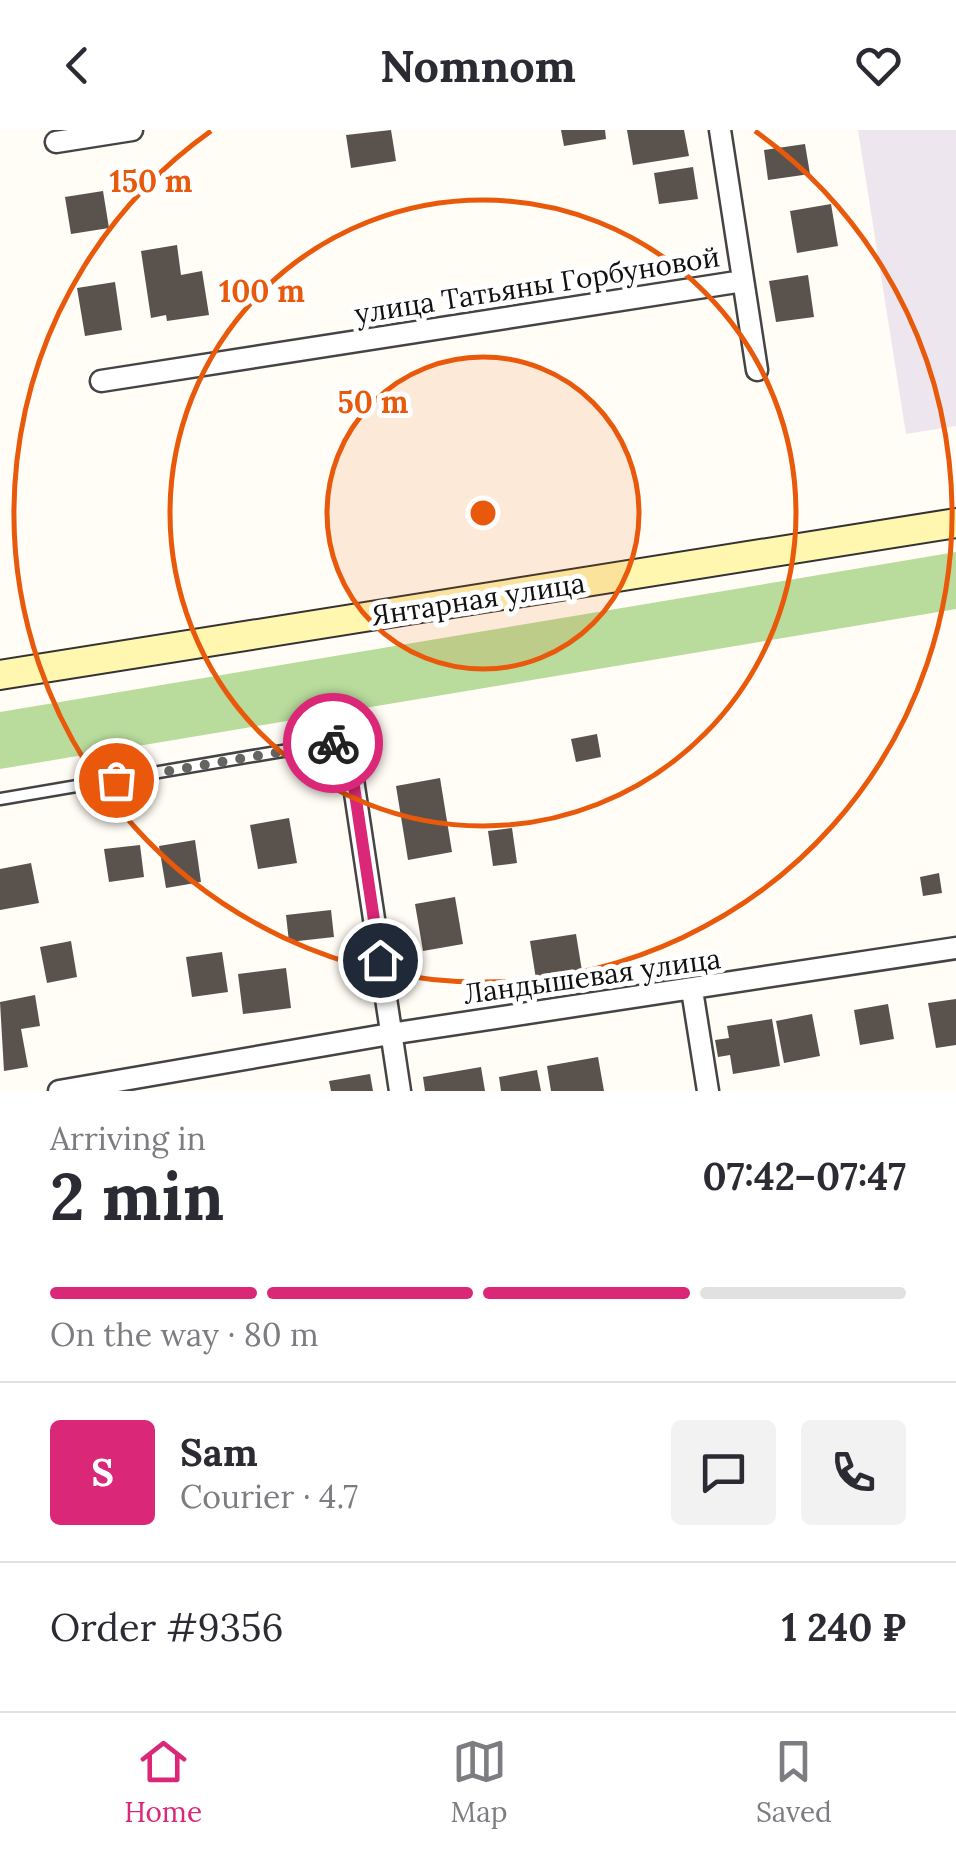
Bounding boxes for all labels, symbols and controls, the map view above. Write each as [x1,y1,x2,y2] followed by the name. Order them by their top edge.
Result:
[380,37,576,94] text: Nomnom
[50,38,105,93] icon: back
[851,38,906,93] icon: heart
[110,162,193,200] text: 150 m
[352,238,722,332] street label: улица Татьяны Горбуновой
[219,272,305,310] text: 100 m
[338,383,409,421] text: 50 m
[465,495,501,531] centre of rings
[368,564,588,634] street label: Янтарная улица
[283,693,383,793] courier
[306,716,361,771] icon: bike
[74,738,159,823] pin
[89,753,144,808] icon: bag
[338,918,423,1003] pin
[353,933,408,988] icon: home
[461,940,723,1012] street label: Ландышевая улица
[50,1118,206,1159] text: Arriving in
[703,1152,906,1200] text: 07:42–07:47
[50,1155,224,1238] text: 2 min
[50,1314,319,1355] text: On the way · 80 m
[671,1420,776,1525] button: chat
[801,1420,906,1525] button: phone
[180,1428,258,1476] text: Sam
[91,1448,114,1496] text: S
[180,1476,358,1517] text: Courier · 4.7
[50,1603,283,1651] text: Order #9356
[782,1603,906,1651] text: 1 240 ₽
[124,1734,202,1830] tab: Home
[451,1734,507,1830] tab: Map
[756,1734,832,1830] tab: Saved

